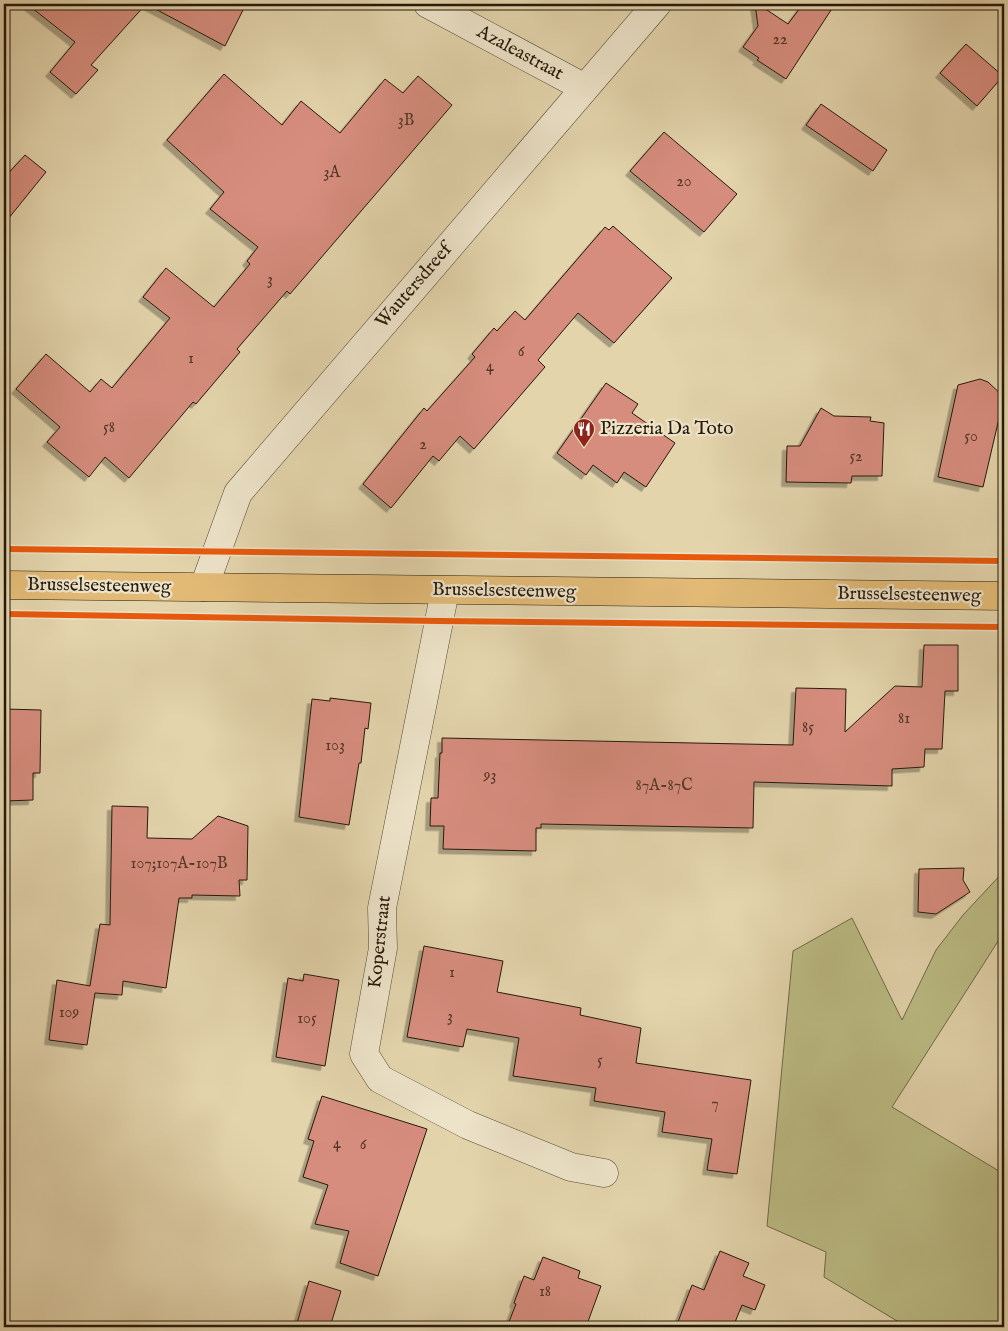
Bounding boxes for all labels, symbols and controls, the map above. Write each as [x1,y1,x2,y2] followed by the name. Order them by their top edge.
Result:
[472,20,568,86] street label: Azaleastraat
[772,30,788,50] house number: 22
[398,111,414,131] house number: 3B
[324,163,342,183] house number: 3A
[676,172,692,192] house number: 20
[370,236,460,334] street label: Wautersdreef
[267,270,273,290] house number: 3
[518,342,525,362] house number: 6
[188,349,194,369] house number: 1
[486,357,494,377] house number: 4
[572,417,596,448] restaurant icon: Pizzeria Da Toto
[600,417,734,441] place label: Pizzeria Da Toto
[103,418,115,438] house number: 58
[964,427,978,447] house number: 50
[419,435,427,455] house number: 2
[849,447,863,467] house number: 52
[27,573,172,599] street label: Brusselsesteenweg
[432,578,577,604] street label: Brusselsesteenweg
[837,582,982,608] street label: Brusselsesteenweg
[898,709,910,729] house number: 81
[802,718,814,738] house number: 85
[325,736,345,756] house number: 103
[483,766,496,786] house number: 93
[635,776,693,796] house number: 87A-87C
[131,854,228,874] house number: 107;107A-107B
[363,894,397,990] street label: Koperstraat
[449,963,455,983] house number: 1
[59,1003,79,1023] house number: 109
[447,1007,453,1027] house number: 3
[297,1009,317,1029] house number: 105
[597,1051,603,1071] house number: 5
[711,1094,719,1114] house number: 7
[333,1134,341,1154] house number: 4
[360,1135,367,1155] house number: 6
[539,1282,551,1302] house number: 18

